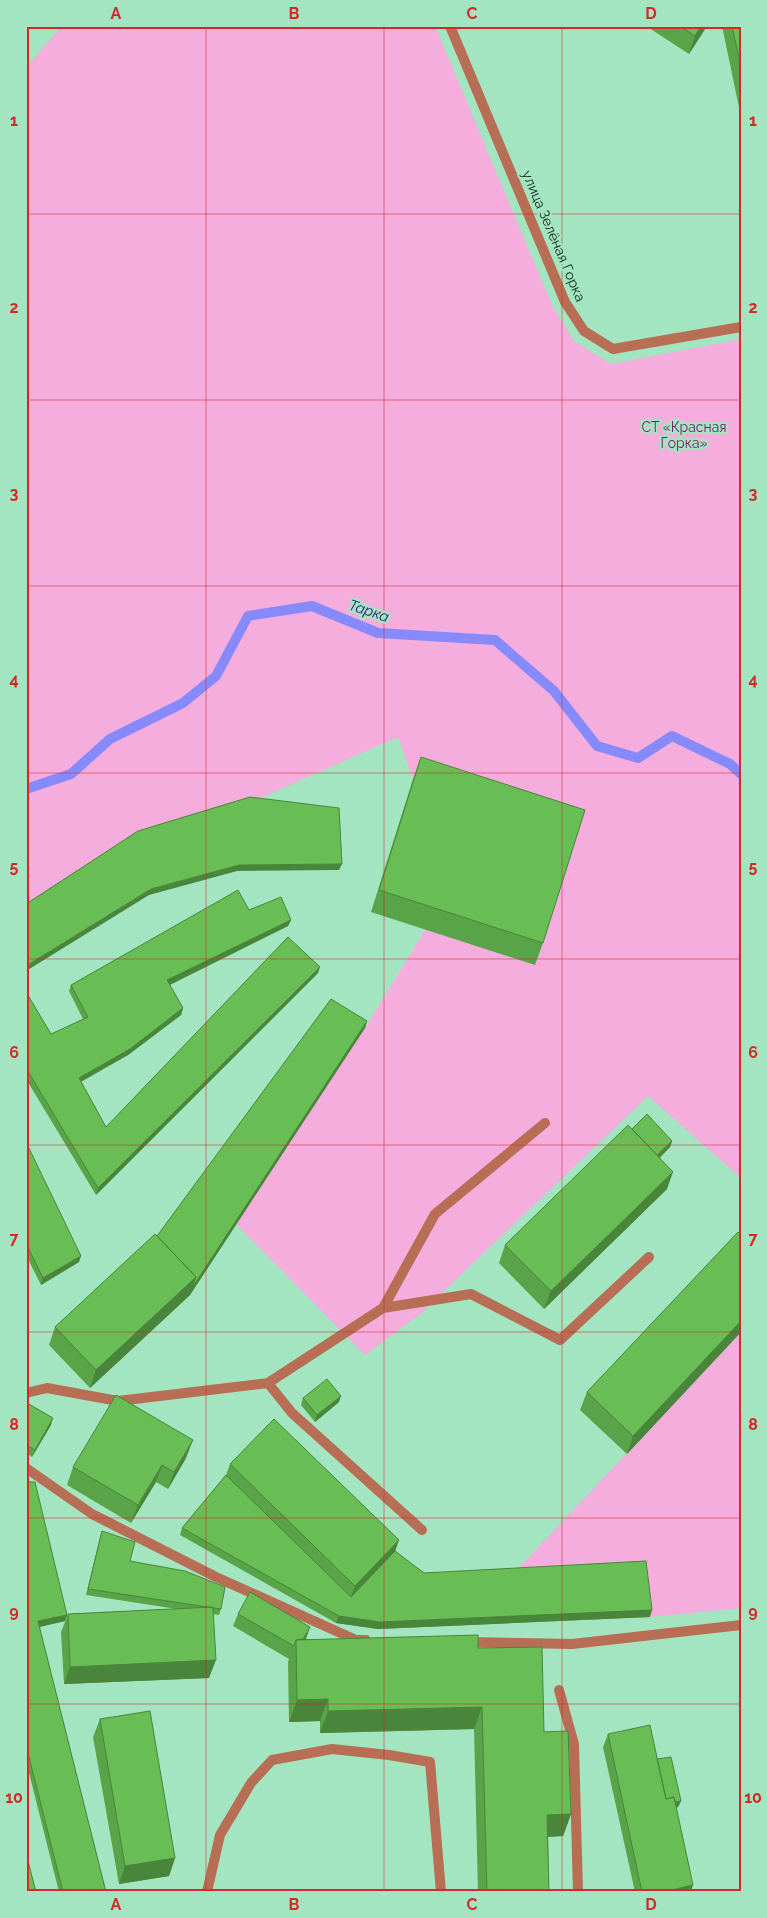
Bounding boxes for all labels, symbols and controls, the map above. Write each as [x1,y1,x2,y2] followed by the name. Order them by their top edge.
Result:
[111,4,122,23] text: A
[289,4,300,23] text: B
[467,4,478,23] text: C
[645,4,657,23] text: D
[10,111,18,130] text: 1
[749,111,757,130] text: 1
[519,168,589,304] street label: улица Зелёная Горка
[9,298,19,317] text: 2
[748,298,758,317] text: 2
[641,419,727,451] park label: СТ «Красная Горка»
[10,484,19,503] text: 3
[749,484,758,503] text: 3
[347,596,391,626] water label: Тарка
[9,670,19,689] text: 4
[748,670,758,689] text: 4
[10,857,19,876] text: 5
[749,857,758,876] text: 5
[9,1043,19,1062] text: 6
[748,1043,758,1062] text: 6
[10,1229,19,1248] text: 7
[749,1229,758,1248] text: 7
[9,1415,19,1434] text: 8
[748,1415,758,1434] text: 8
[9,1602,19,1621] text: 9
[748,1602,758,1621] text: 9
[5,1788,23,1807] text: 10
[744,1788,762,1807] text: 10
[111,1895,122,1914] text: A
[289,1895,300,1914] text: B
[467,1895,478,1914] text: C
[645,1895,657,1914] text: D

